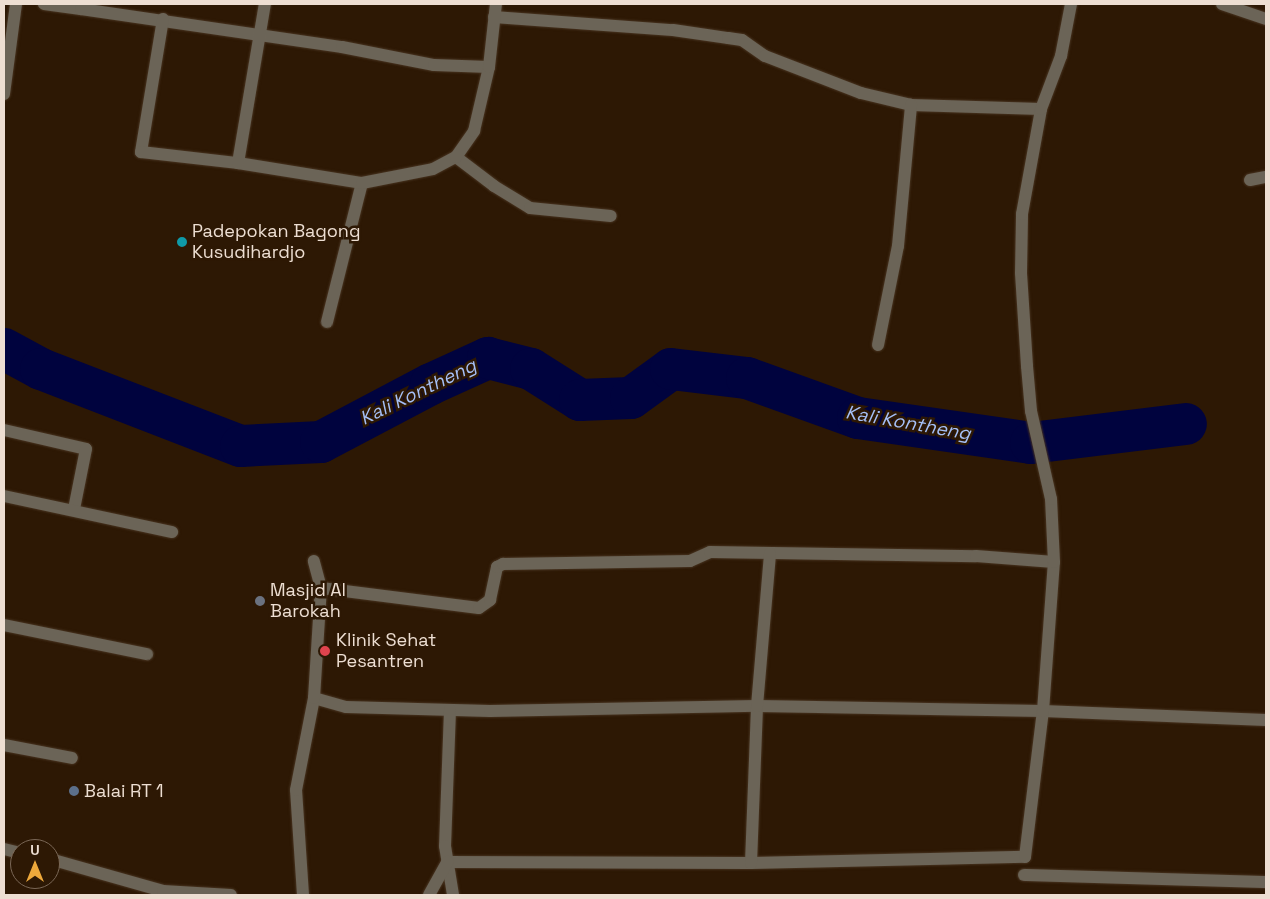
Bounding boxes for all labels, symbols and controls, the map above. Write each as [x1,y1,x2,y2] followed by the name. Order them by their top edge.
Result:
[192,221,360,264] place label: Padepokan Bagong Kusudihardjo
[176,236,188,248] marker: Padepokan Bagong Kusudihardjo
[356,354,480,430] water label: Kali Kontheng
[844,401,972,445] water label: Kali Kontheng
[270,580,346,622] place label: Masjid Al Barokah
[254,595,266,607] marker: Masjid Al Barokah
[336,630,436,672] place label: Klinik Sehat Pesantren
[318,644,332,658] marker: Klinik Sehat Pesantren
[84,780,164,802] place label: Balai RT 1
[68,785,80,797] marker: Balai RT 1
[10,839,60,889] north arrow
[30,841,40,859] text: U

